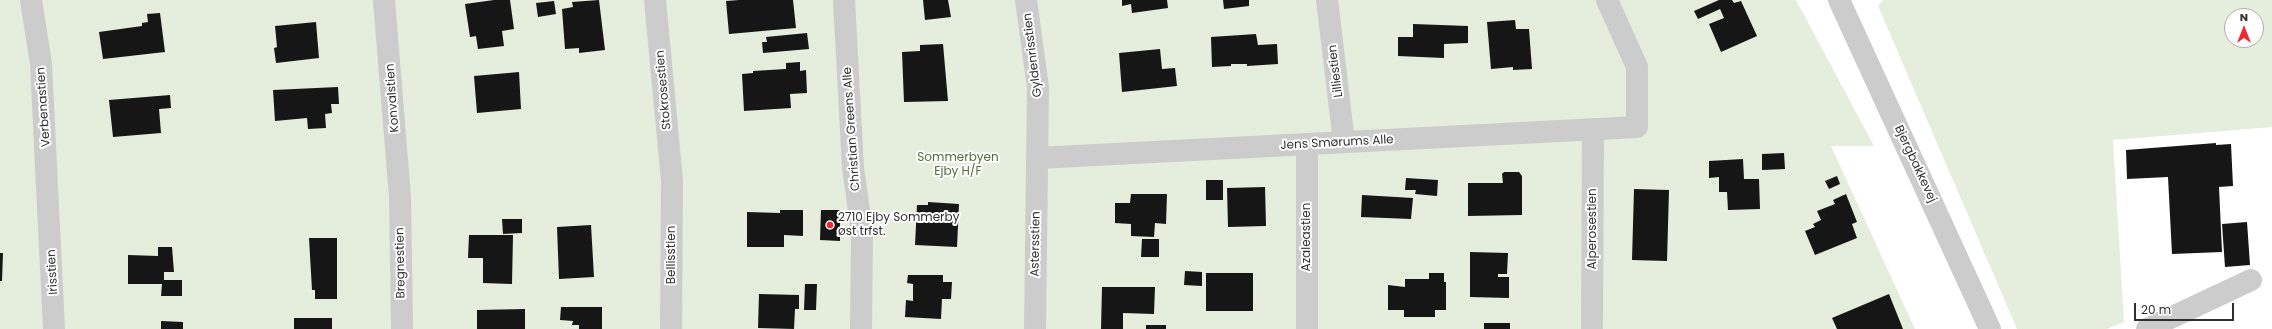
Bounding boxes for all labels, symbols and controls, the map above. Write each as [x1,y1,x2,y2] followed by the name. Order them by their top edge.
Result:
[2224,8,2264,48] north arrow
[2240,9,2248,25] text: N
[1021,12,1045,98] street label: Gyldenrisstien
[1326,44,1346,98] street label: Lilliestien
[653,50,675,130] street label: Stokrosestien
[383,63,403,133] street label: Konvalstien
[34,67,54,147] street label: Verbenastien
[840,67,864,191] street label: Christian Greens Alle
[1891,123,1939,205] street label: Bjergbakkevej
[1280,133,1394,153] street label: Jens Smørums Alle
[917,151,999,179] park label: Sommerbyen Ejby H/F
[1586,188,1600,270] street label: Alperosestien
[1300,203,1314,271] street label: Azaleastien
[838,211,959,239] place label: 2710 Ejby Sommerby øst trfst.
[1028,211,1044,277] street label: Astersstien
[825,220,835,230] marker: 2710 Ejby Sommerby øst trfst.
[665,226,679,284] street label: Bellisstien
[393,227,409,299] street label: Bregnestien
[45,249,61,295] street label: Irisstien
[2136,295,2236,321] scale bar
[2141,301,2171,318] text: 20 m

